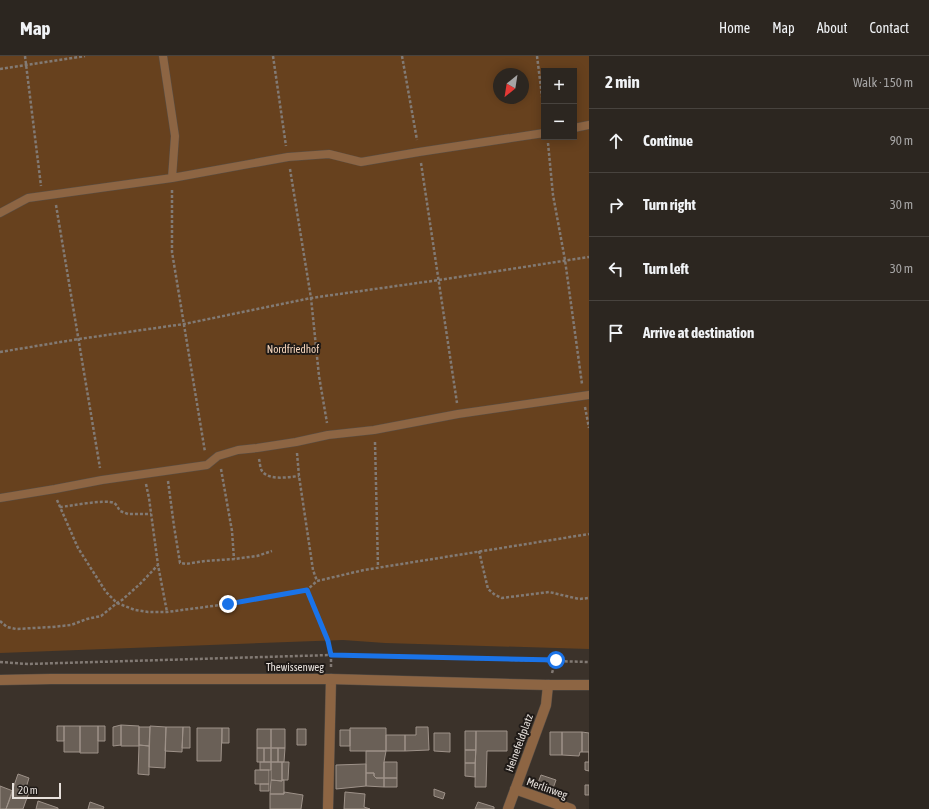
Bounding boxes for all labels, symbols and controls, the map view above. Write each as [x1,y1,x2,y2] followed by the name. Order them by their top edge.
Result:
[20,17,51,39] text: Map
[719,20,750,36] text: Home
[772,20,795,36] text: Map
[817,20,848,36] text: About
[870,20,909,36] text: Contact
[493,68,529,104] north arrow
[541,68,577,140] map controls
[541,68,577,104] button: +
[605,72,640,92] text: 2 min
[853,75,913,90] text: Walk · 150 m
[541,104,577,140] button: −
[605,130,627,152] icon: ahead
[643,132,693,149] text: Continue
[890,133,913,148] text: 90 m
[605,194,627,216] icon: right
[643,196,696,213] text: Turn right
[890,197,913,212] text: 30 m
[605,258,627,280] icon: left
[643,260,689,277] text: Turn left
[890,261,913,276] text: 30 m
[605,322,627,344] icon: arrive
[643,324,754,341] text: Arrive at destination
[267,343,319,355] park label: Nordfriedhof
[219,595,237,613] route end
[547,651,565,669] route start
[266,661,324,673] street label: Thewissenweg
[503,712,535,774] street label: Heinefeldplatz
[525,775,569,801] street label: Merlinweg
[12,781,61,800] scale bar
[18,784,38,796] text: 20 m

